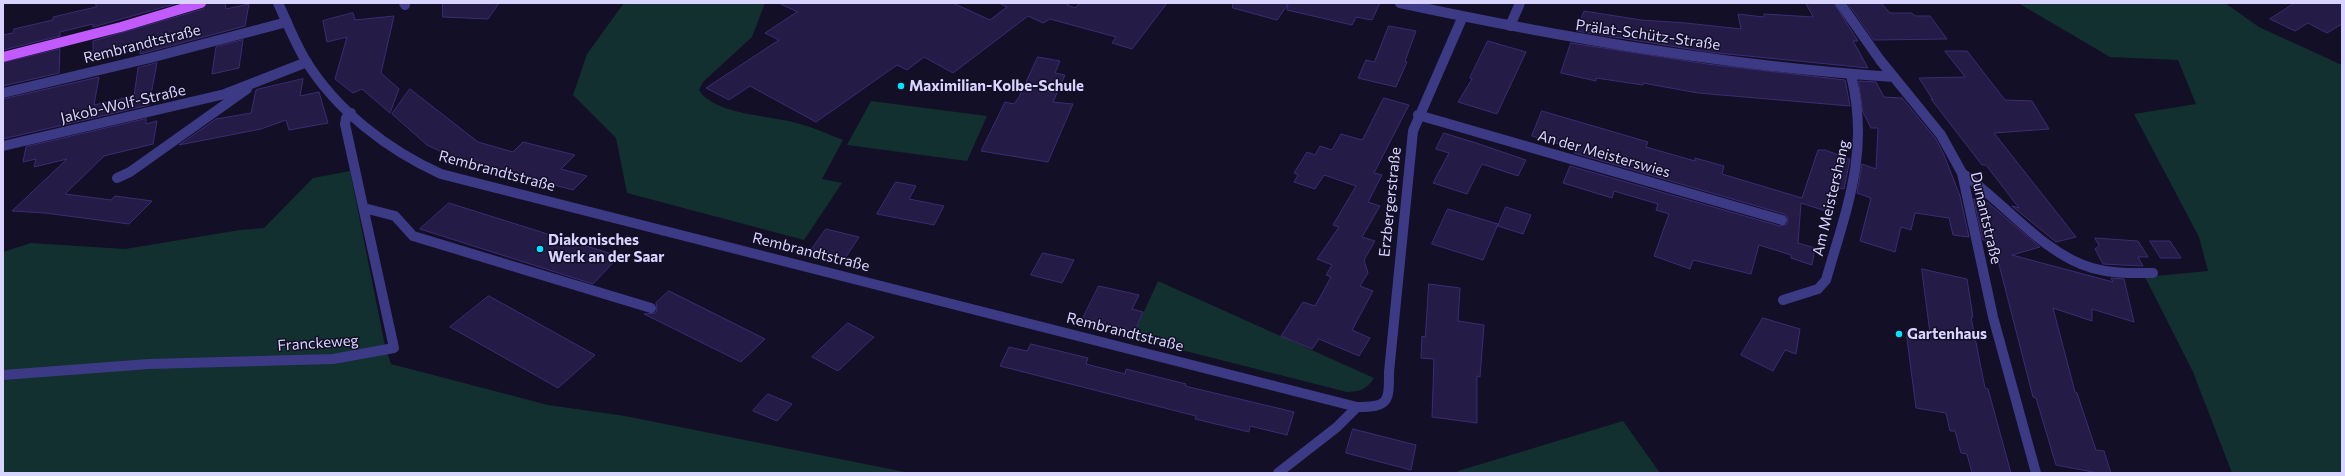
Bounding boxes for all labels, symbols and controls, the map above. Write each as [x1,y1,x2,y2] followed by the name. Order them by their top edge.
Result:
[1575,16,1721,54] street label: Prälat-Schütz-Straße
[82,21,202,67] street label: Rembrandtstraße
[909,77,1084,95] place label: Maximilian-Kolbe-Schule
[59,81,187,127] street label: Jakob-Wolf-Straße
[896,81,906,91] marker: Maximilian-Kolbe-Schule
[1536,126,1672,182] street label: An der Meisterswies
[1809,138,1853,258] street label: Am Meistershang
[1375,146,1405,258] street label: Erzbergerstraße
[437,147,557,195] street label: Rembrandtstraße
[1967,170,2005,266] street label: Dunantstraße
[751,229,871,275] street label: Rembrandtstraße
[548,231,664,266] place label: Diakonisches Werk an der Saar
[535,244,545,254] marker: Diakonisches Werk an der Saar
[1065,309,1185,355] street label: Rembrandtstraße
[1907,325,1987,343] place label: Gartenhaus
[1894,329,1904,339] marker: Gartenhaus
[277,331,359,355] street label: Franckeweg

